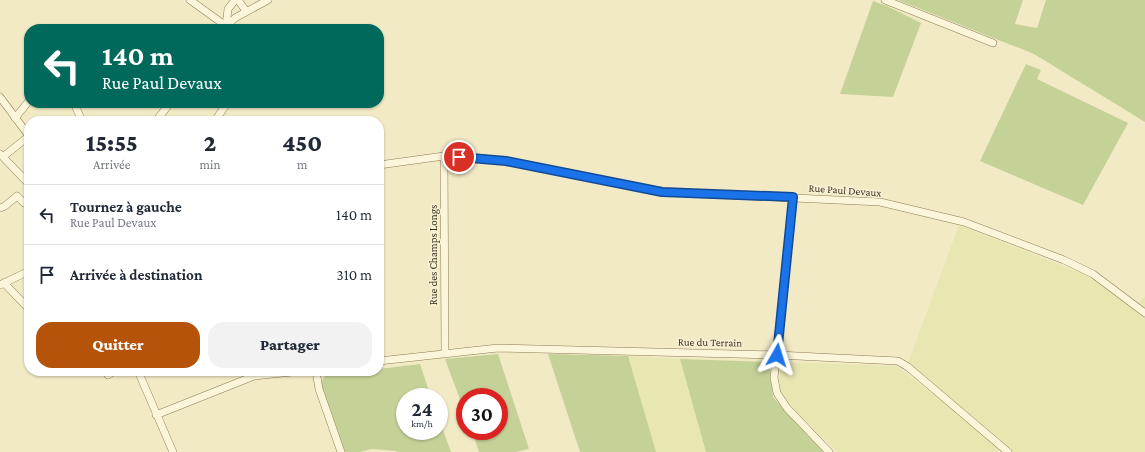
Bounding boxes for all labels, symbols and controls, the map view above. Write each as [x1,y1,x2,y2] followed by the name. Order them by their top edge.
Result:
[36,40,88,92] icon: left
[102,40,174,71] text: 140 m
[102,73,222,93] text: Rue Paul Devaux
[86,129,138,156] text: 15:55
[204,129,216,156] text: 2
[282,129,322,156] text: 450
[442,140,476,174] pin
[448,146,470,168] icon: arrive
[93,157,130,172] text: Arrivée
[200,157,220,172] text: min
[297,157,307,172] text: m
[808,181,882,199] street label: Rue Paul Devaux
[70,199,182,215] text: Tournez à gauche
[36,204,58,226] icon: left
[427,205,440,305] street label: Rue des Champs Longs
[336,207,372,223] text: 140 m
[70,215,156,230] text: Rue Paul Devaux
[36,264,58,286] icon: arrive
[70,267,203,283] text: Arrivée à destination
[337,267,372,283] text: 310 m
[36,322,200,368] button: Quitter
[208,322,372,368] button: Partager
[756,334,798,376] position arrow
[678,335,742,349] street label: Rue du Terrain
[456,388,508,440] speed limit sign: 30
[412,398,432,420] text: 24
[411,418,433,429] text: km/h

